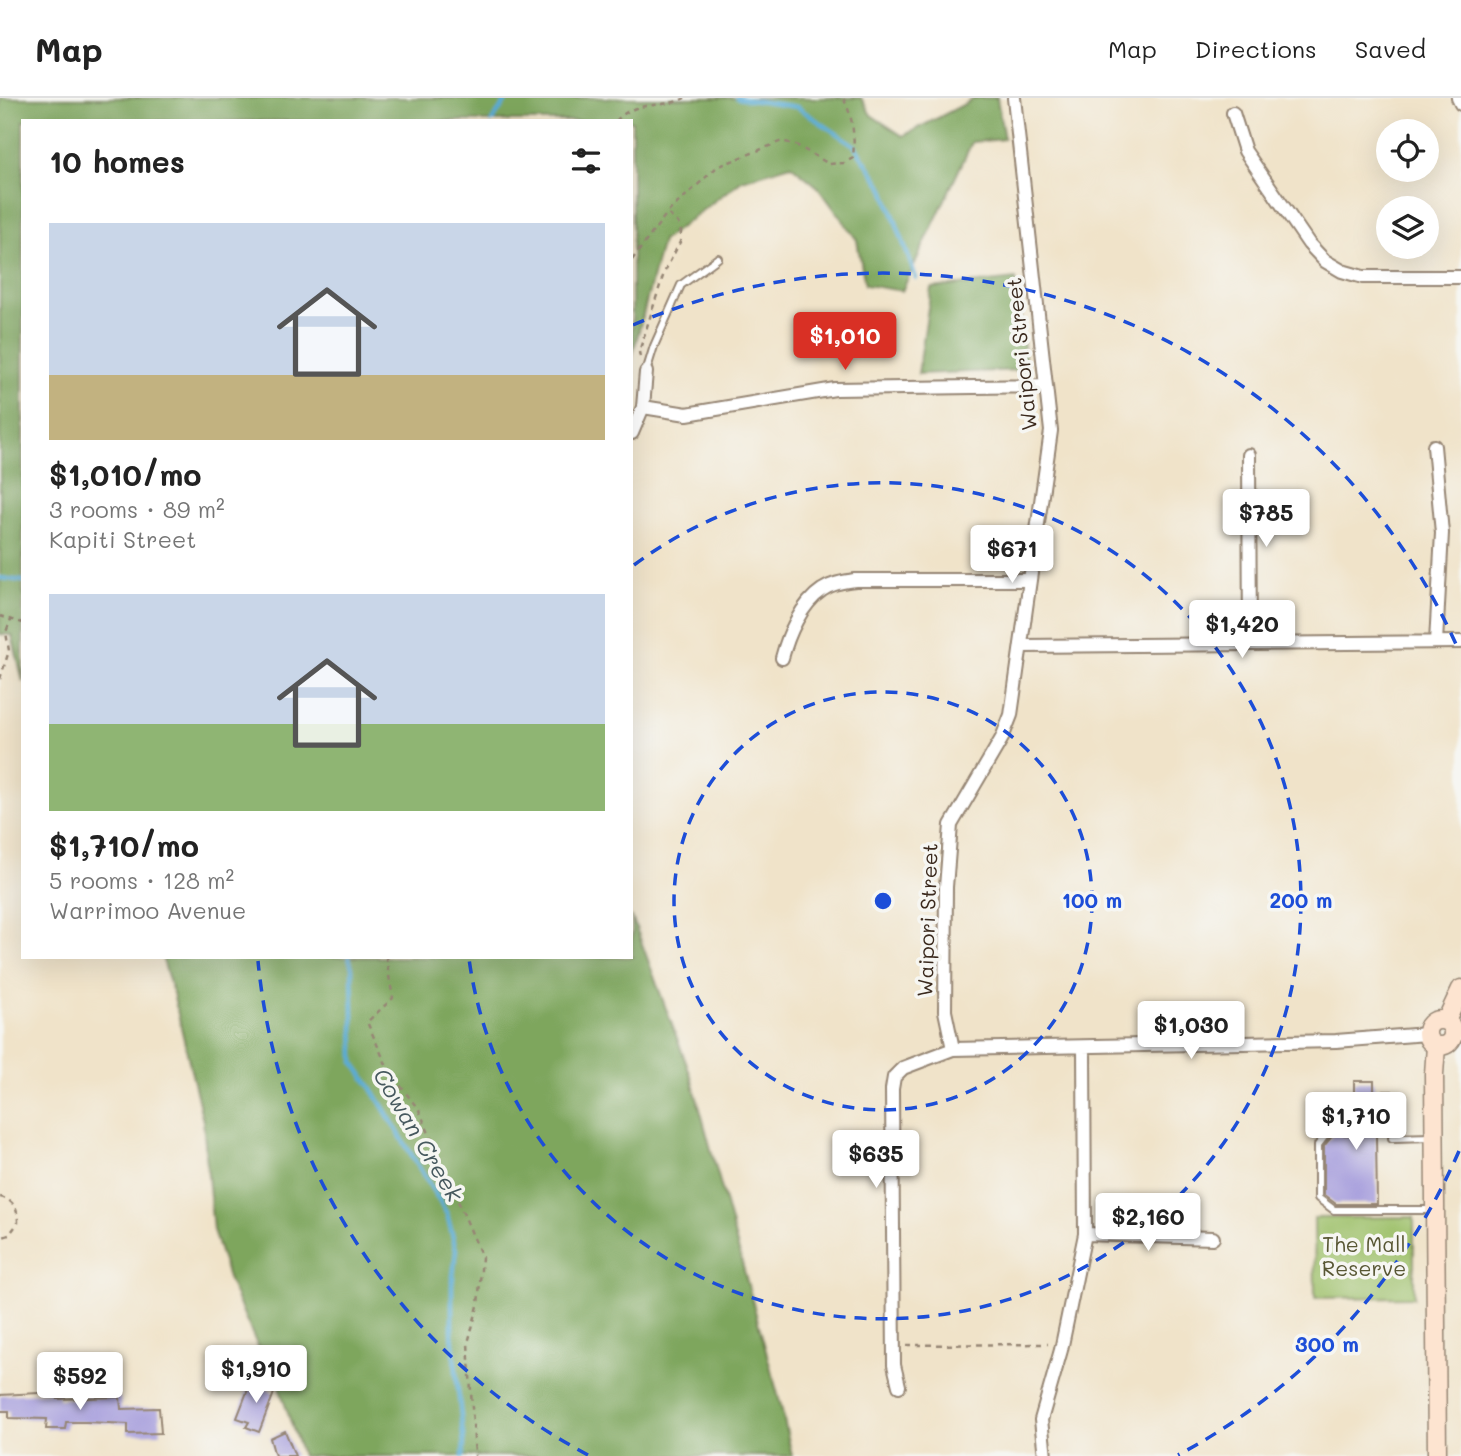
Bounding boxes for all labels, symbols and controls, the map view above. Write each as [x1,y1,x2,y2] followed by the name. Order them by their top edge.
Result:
[35,27,103,70] text: Map
[1108,33,1157,64] text: Map
[1195,33,1317,64] text: Directions
[1355,33,1426,64] text: Saved
[1376,119,1439,259] map controls
[1376,119,1439,182] button: locate
[49,141,185,181] text: 10 homes
[567,142,605,180] icon: filters
[1376,196,1439,259] button: layers
[264,269,390,395] icon: home
[999,276,1042,432] street label: Waipori Street
[788,313,902,372] pin: $1,010
[809,320,881,350] text: $1,010
[49,454,201,494] text: $1,010/mo
[1225,490,1307,549] pin: $785
[49,494,225,524] text: 3 rooms · 89 m²
[1239,497,1293,527] text: $785
[49,524,196,554] text: Kapiti Street
[971,526,1053,585] pin: $671
[986,533,1038,563] text: $671
[1185,601,1299,660] pin: $1,420
[1205,608,1279,638] text: $1,420
[264,640,390,766] icon: home
[49,825,199,865] text: $1,710/mo
[910,843,943,997] street label: Waipori Street
[49,865,234,895] text: 5 rooms · 128 m²
[1062,886,1122,913] text: 100 m
[1270,886,1332,913] text: 200 m
[871,889,895,913] centre of rings
[49,895,246,925] text: Warrimoo Avenue
[1134,1002,1248,1061] pin: $1,030
[1154,1009,1228,1039] text: $1,030
[367,1062,471,1208] water label: Cowan Creek
[1299,1093,1413,1152] pin: $1,710
[1321,1100,1391,1130] text: $1,710
[835,1130,917,1190] pin: $635
[848,1138,904,1168] text: $635
[1091,1194,1205,1253] pin: $2,160
[1111,1201,1185,1231] text: $2,160
[1322,1230,1406,1281] park label: The Mall Reserve
[1295,1330,1359,1357] text: 300 m
[199,1346,313,1405] pin: $1,910
[39,1352,121,1412] pin: $592
[221,1353,291,1383] text: $1,910
[53,1360,107,1390] text: $592

